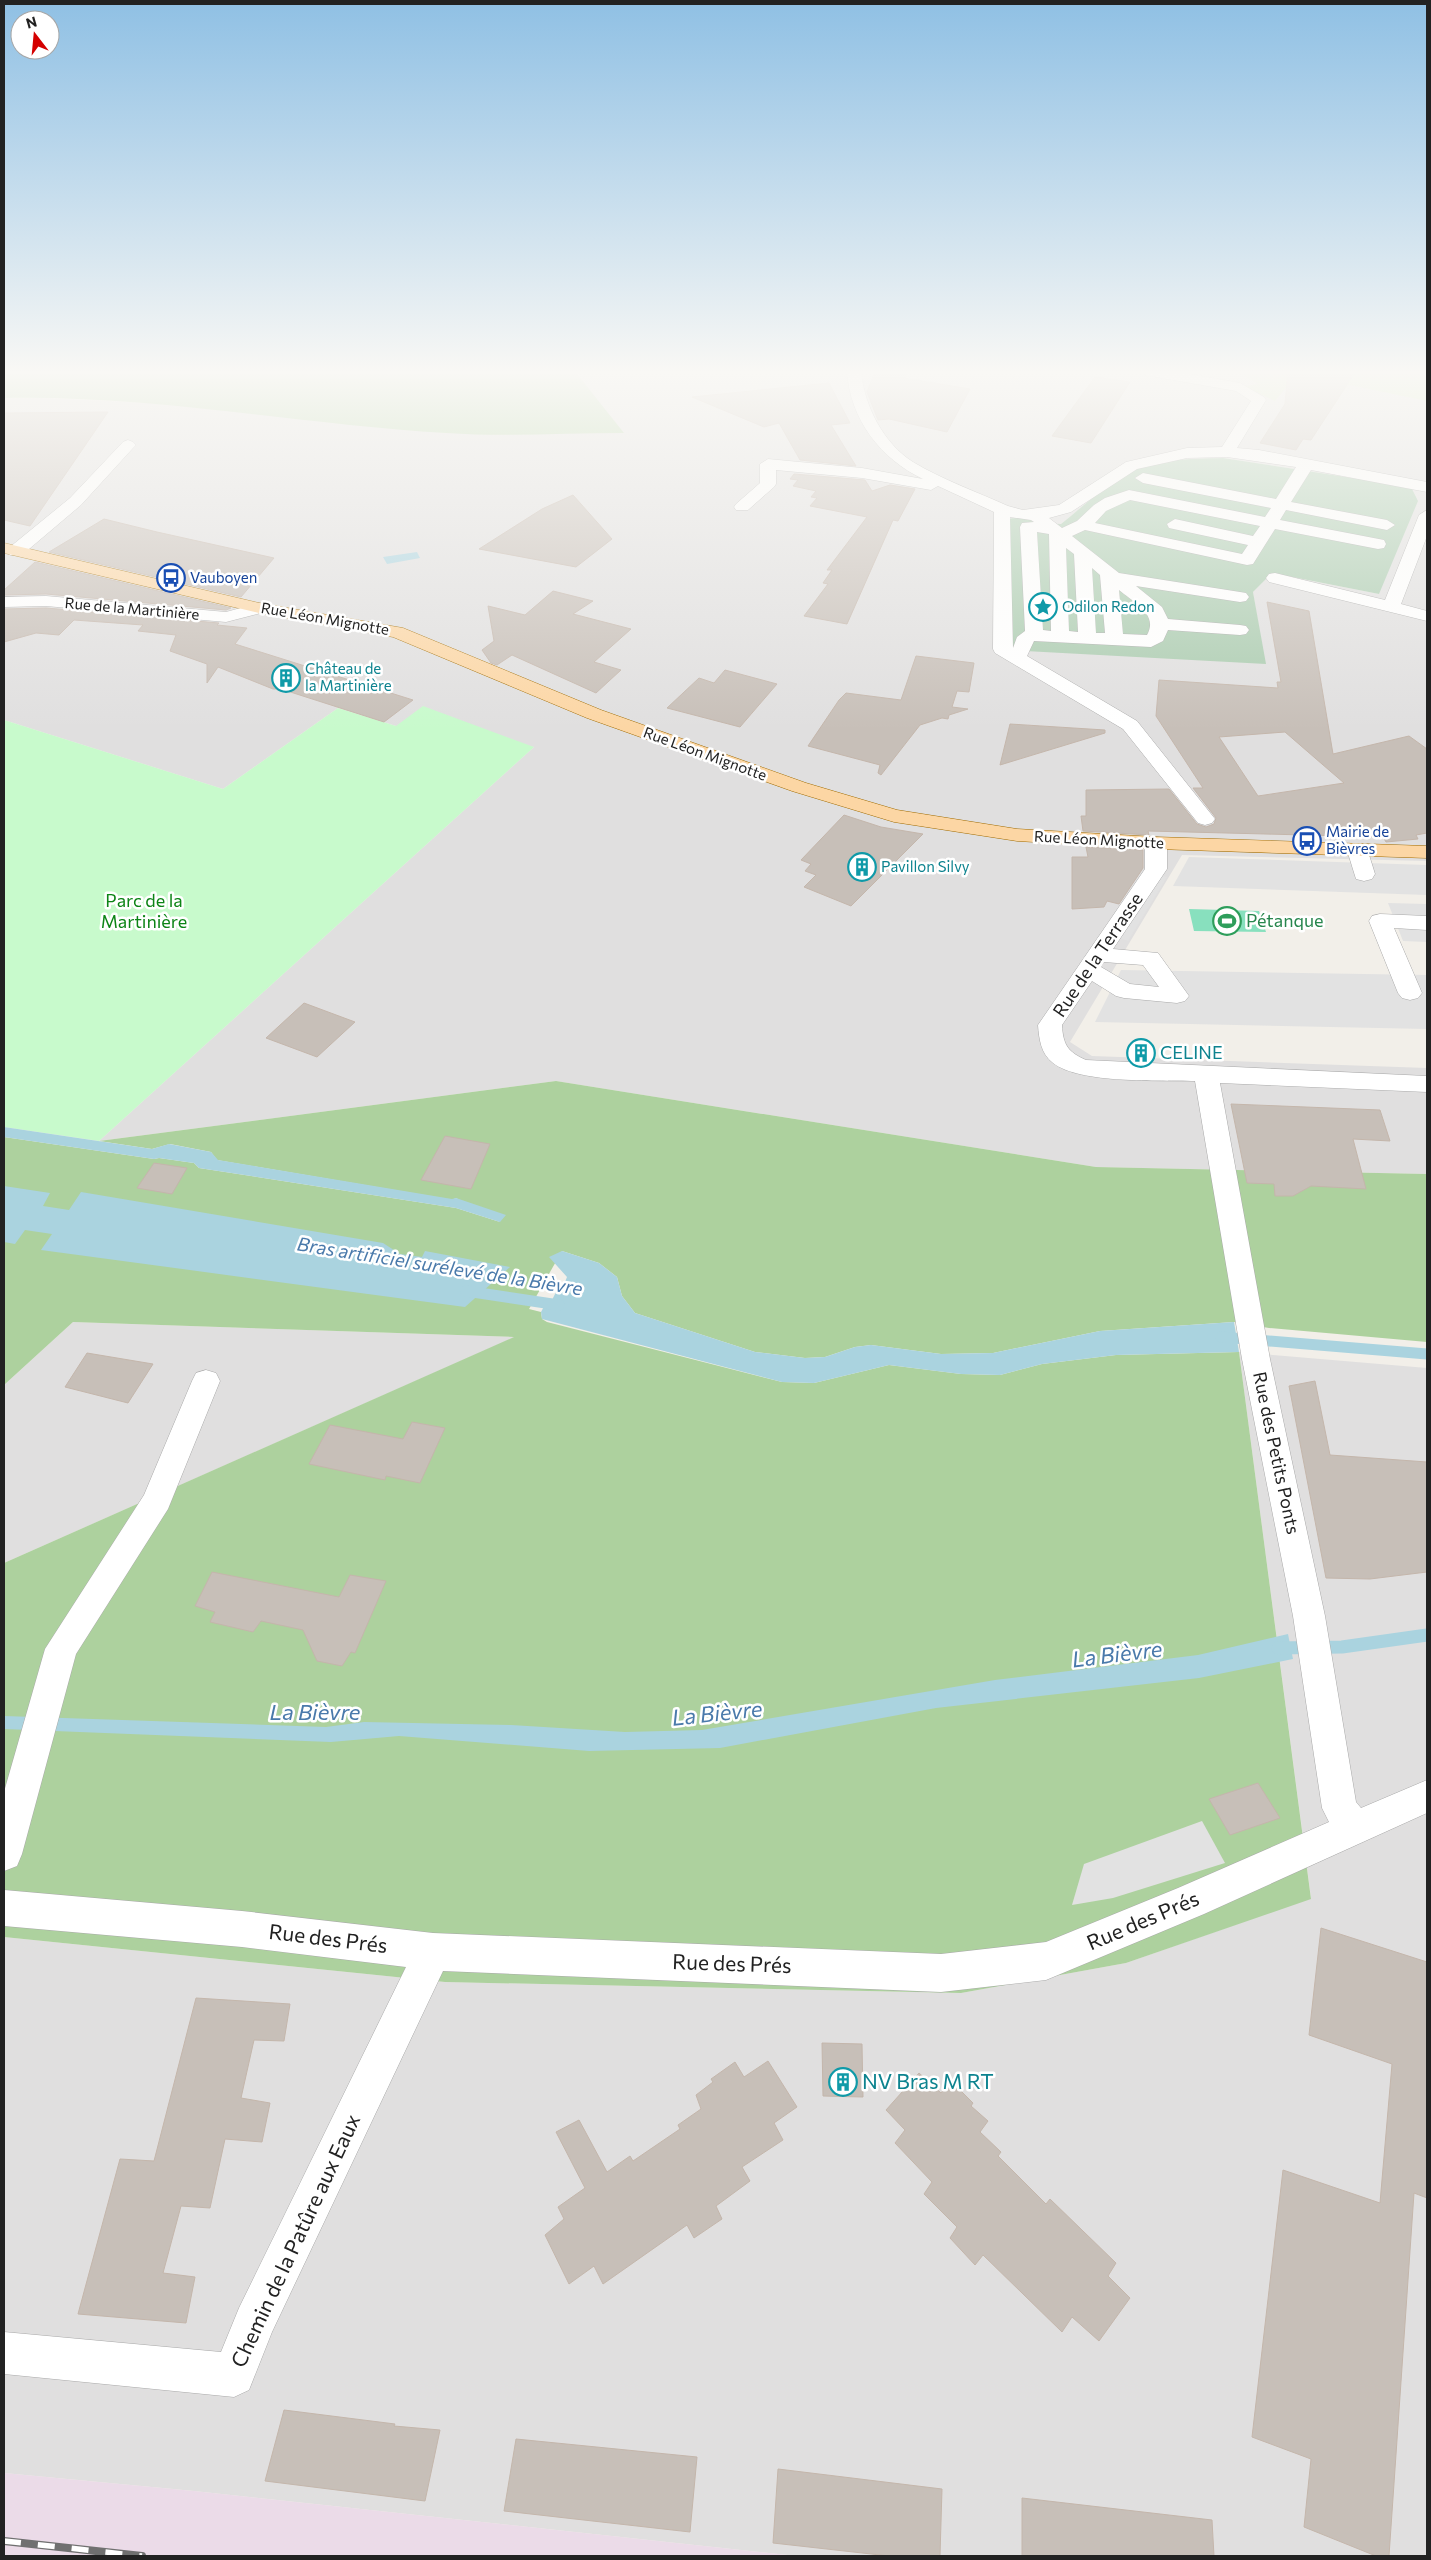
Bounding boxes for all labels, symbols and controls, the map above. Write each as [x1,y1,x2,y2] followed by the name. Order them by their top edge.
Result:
[10,10,60,60] north arrow
[24,12,39,32] text: N
[156,563,186,593] bus stop icon: Vauboyen
[190,568,257,586] place label: Vauboyen
[1028,592,1058,622] place icon: Odilon Redon
[64,593,200,623] street label: Rue de la Martinière
[1062,597,1155,615] place label: Odilon Redon
[260,598,391,638] street label: Rue Léon Mignotte
[305,659,392,694] place label: Château de la Martinière
[271,663,301,693] building icon: Château de la Martinière
[641,722,770,784] street label: Rue Léon Mignotte
[1326,822,1389,857] place label: Mairie de Bièvres
[1292,826,1322,856] bus stop icon: Mairie de Bièvres
[1034,827,1164,851] street label: Rue Léon Mignotte
[847,852,877,882] building icon: Pavillon Silvy
[881,857,970,875] place label: Pavillon Silvy
[1048,888,1147,1021] street label: Rue de la Terrasse
[101,889,187,932] park label: Parc de la Martinière
[1212,906,1242,936] sports icon: Pétanque
[1246,909,1324,931] place label: Pétanque
[1126,1038,1156,1068] building icon: CELINE
[1160,1041,1223,1063] place label: CELINE
[296,1232,584,1299] water label: Bras artificiel surélevé de la Bièvre
[1249,1370,1305,1536] street label: Rue des Petits Ponts
[1070,1635,1164,1672] water label: La Bièvre
[670,1694,764,1731] water label: La Bièvre
[270,1698,361,1725] water label: La Bièvre
[1083,1885,1202,1954] street label: Rue des Prés
[267,1918,389,1957] street label: Rue des Prés
[672,1948,792,1977] street label: Rue des Prés
[828,2067,858,2097] building icon: NV Bras M RT
[862,2068,994,2093] place label: NV Bras M RT
[225,2110,364,2371] street label: Chemin de la Patûre aux Eaux

